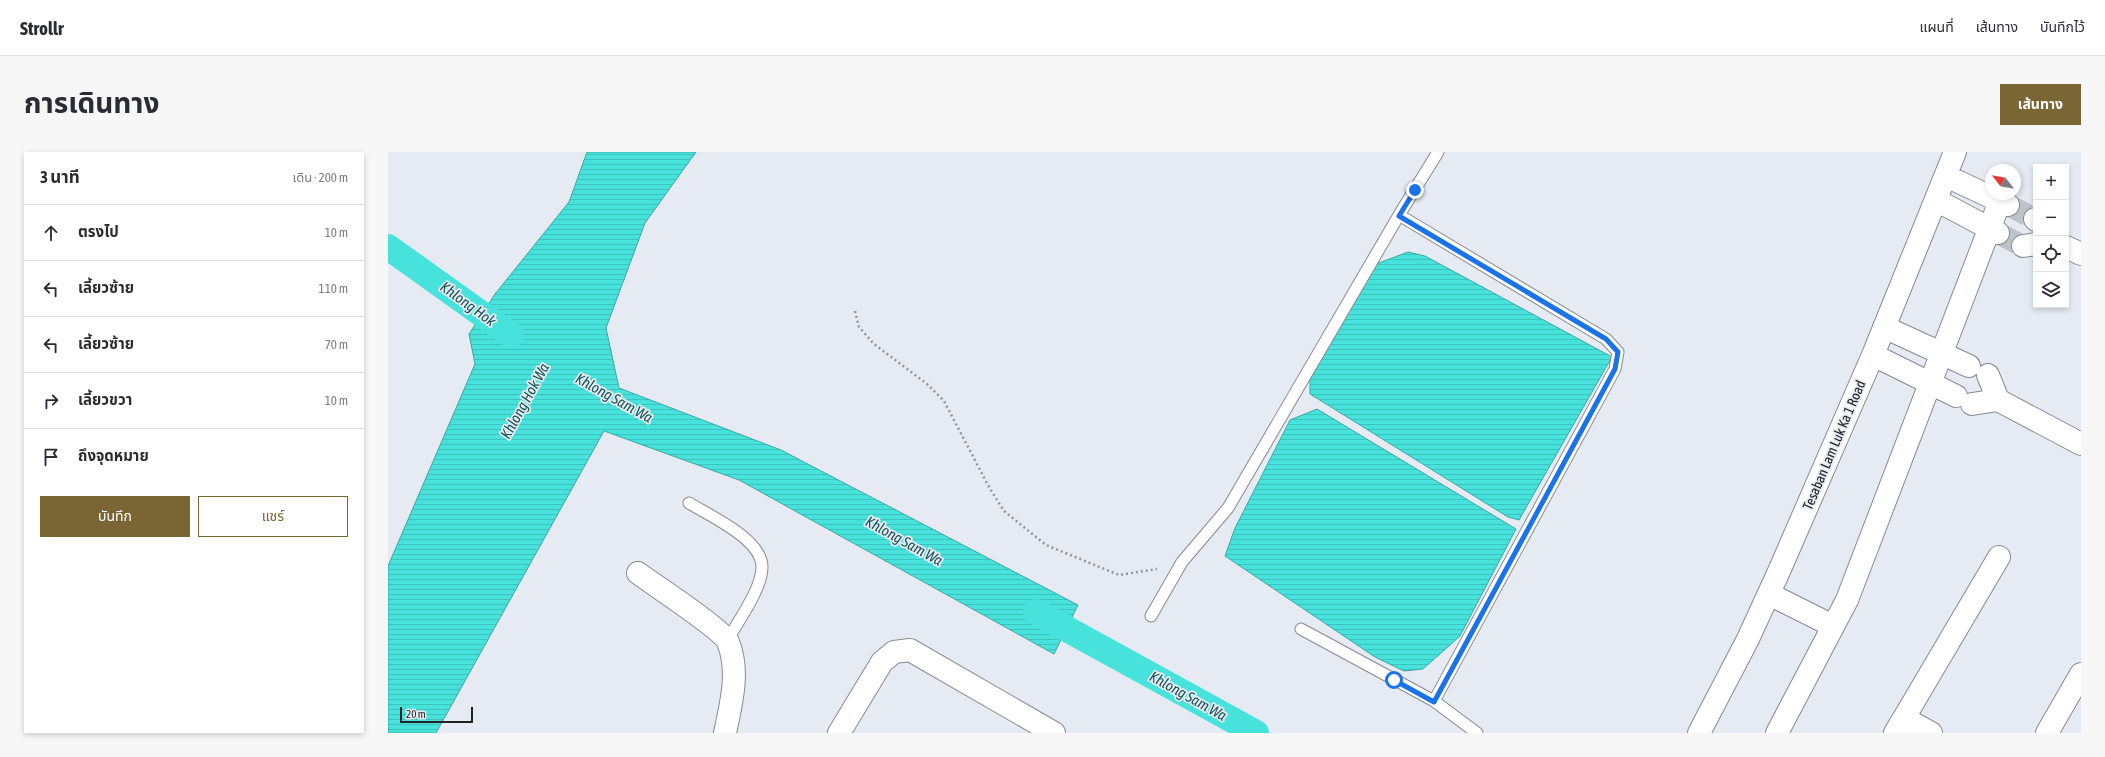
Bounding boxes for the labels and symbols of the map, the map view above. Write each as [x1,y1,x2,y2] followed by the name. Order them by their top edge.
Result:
[1985,164,2021,200] north arrow
[1406,181,1424,199] route end
[437,278,500,330] water label: Khlong Hok
[497,360,552,441] water label: Khlong Hok Wa
[573,369,656,426] water label: Khlong Sam Wa
[1799,378,1869,512] street label: Tesaban Lam Luk Ka 1 Road
[863,512,946,569] water label: Khlong Sam Wa
[1147,667,1230,724] water label: Khlong Sam Wa
[1385,671,1403,689] route start
[400,705,473,724] scale bar

